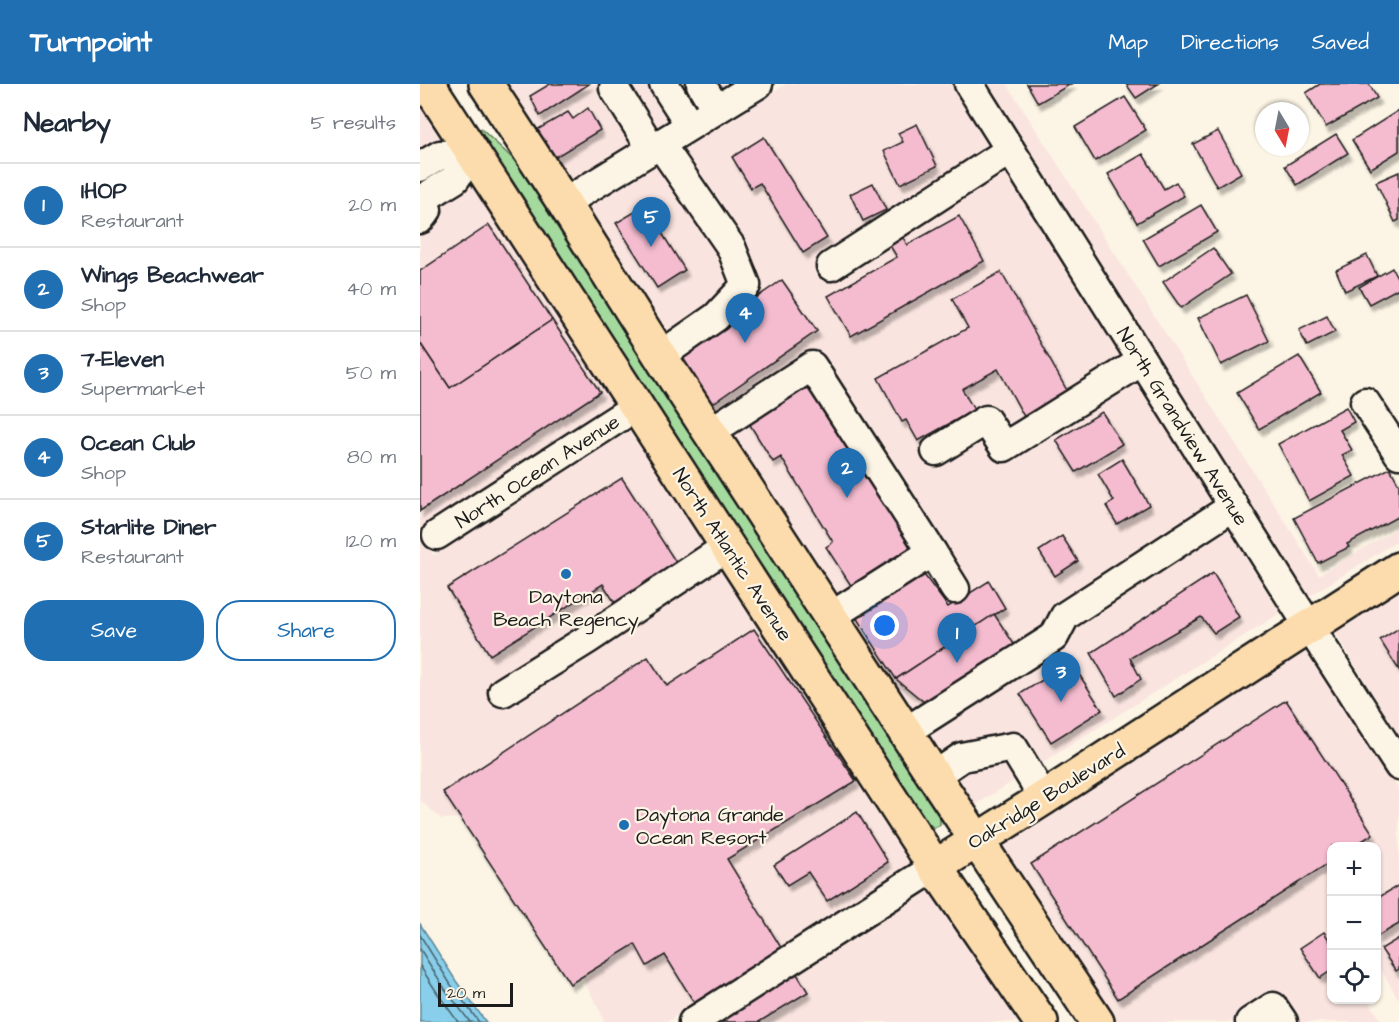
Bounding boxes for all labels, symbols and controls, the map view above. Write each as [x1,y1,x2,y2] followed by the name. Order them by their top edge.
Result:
[30,23,152,62] text: Turnpoint
[1108,28,1148,57] text: Map
[1181,28,1279,57] text: Directions
[1312,28,1369,57] text: Saved
[1255,102,1309,156] north arrow
[24,105,111,141] text: Nearby
[311,109,396,137] text: 5 results
[81,176,126,207] text: IHOP
[42,191,45,219] text: 1
[348,191,396,219] text: 20 m
[632,198,670,247] pin: 5
[81,207,184,235] text: Restaurant
[81,260,264,291] text: Wings Beachwear
[38,275,49,303] text: 2
[346,275,396,303] text: 40 m
[81,291,126,319] text: Shop
[726,294,764,343] pin: 4
[1109,322,1255,531] street label: North Grandview Avenue
[81,344,164,375] text: 7-Eleven
[38,359,49,387] text: 3
[346,359,396,387] text: 50 m
[81,375,205,403] text: Supermarket
[450,408,625,536] street label: North Ocean Avenue
[81,428,195,459] text: Ocean Club
[37,443,50,471] text: 4
[347,443,396,471] text: 80 m
[828,448,866,498] pin: 2
[81,459,126,487] text: Shop
[665,462,799,647] street label: North Atlantic Avenue
[81,512,216,543] text: Starlite Diner
[36,527,51,555] text: 5
[346,527,396,555] text: 120 m
[81,543,184,571] text: Restaurant
[559,567,573,581] marker: Daytona Beach Regency
[493,583,639,635] place label: Daytona Beach Regency
[24,600,204,661] button: Save
[216,600,396,661] button: Share
[870,611,899,640] your location
[938,614,976,663] pin: 1
[1042,652,1080,702] pin: 3
[962,737,1131,857] street label: Oakridge Boulevard
[636,801,784,852] place label: Daytona Grande Ocean Resort
[617,818,631,832] marker: Daytona Grande Ocean Resort
[1327,842,1381,1004] map controls
[1327,842,1381,896] button: +
[1327,896,1381,950] button: −
[1327,950,1381,1004] button: locate
[438,980,513,1008] scale bar
[447,982,485,1004] text: 20 m

